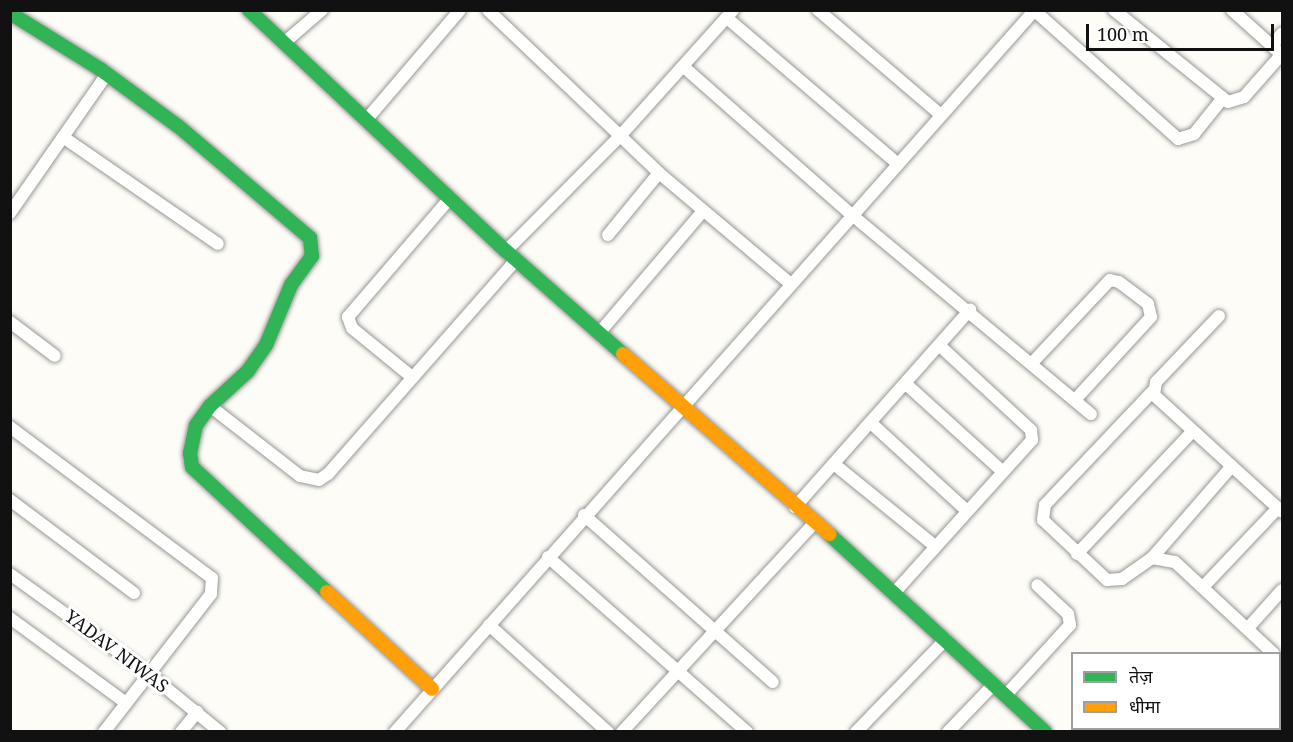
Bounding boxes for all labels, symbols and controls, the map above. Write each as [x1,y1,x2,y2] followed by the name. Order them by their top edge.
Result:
[1089,12,1276,50] scale bar
[1097,22,1149,46] text: 100 m
[61,605,173,697] street label: YADAV NIWAS
[1071,652,1281,730] legend
[1129,664,1153,688] text: तेज़
[1129,694,1160,718] text: धीमा

